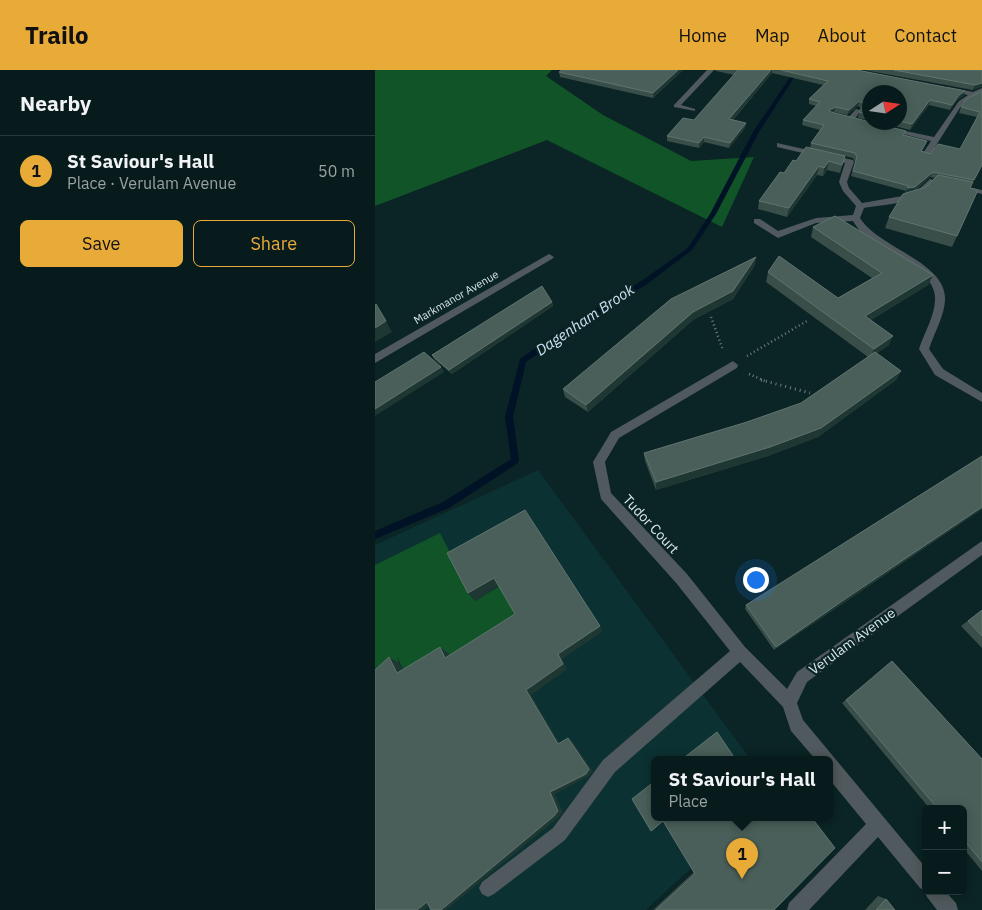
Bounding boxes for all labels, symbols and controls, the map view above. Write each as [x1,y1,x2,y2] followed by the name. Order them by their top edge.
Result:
[25,19,89,51] text: Trailo
[679,24,727,47] text: Home
[755,24,790,47] text: Map
[818,24,866,47] text: About
[894,24,957,47] text: Contact
[862,85,907,130] north arrow
[20,89,91,117] text: Nearby
[67,149,214,173] text: St Saviour's Hall
[31,161,41,181] text: 1
[318,161,355,181] text: 50 m
[67,173,236,193] text: Place · Verulam Avenue
[20,220,183,267] button: Save
[193,220,355,267] button: Share
[411,267,501,327] street label: Markmanor Avenue
[532,279,638,360] water label: Dagenham Brook
[619,491,683,557] street label: Tudor Court
[743,567,769,593] your location
[805,603,899,678] street label: Verulam Avenue
[651,756,833,821] popup
[668,767,816,791] text: St Saviour's Hall
[668,791,708,811] text: Place
[922,805,967,895] map controls
[922,805,967,850] button: +
[726,838,758,879] pin: 1
[922,850,967,895] button: −

